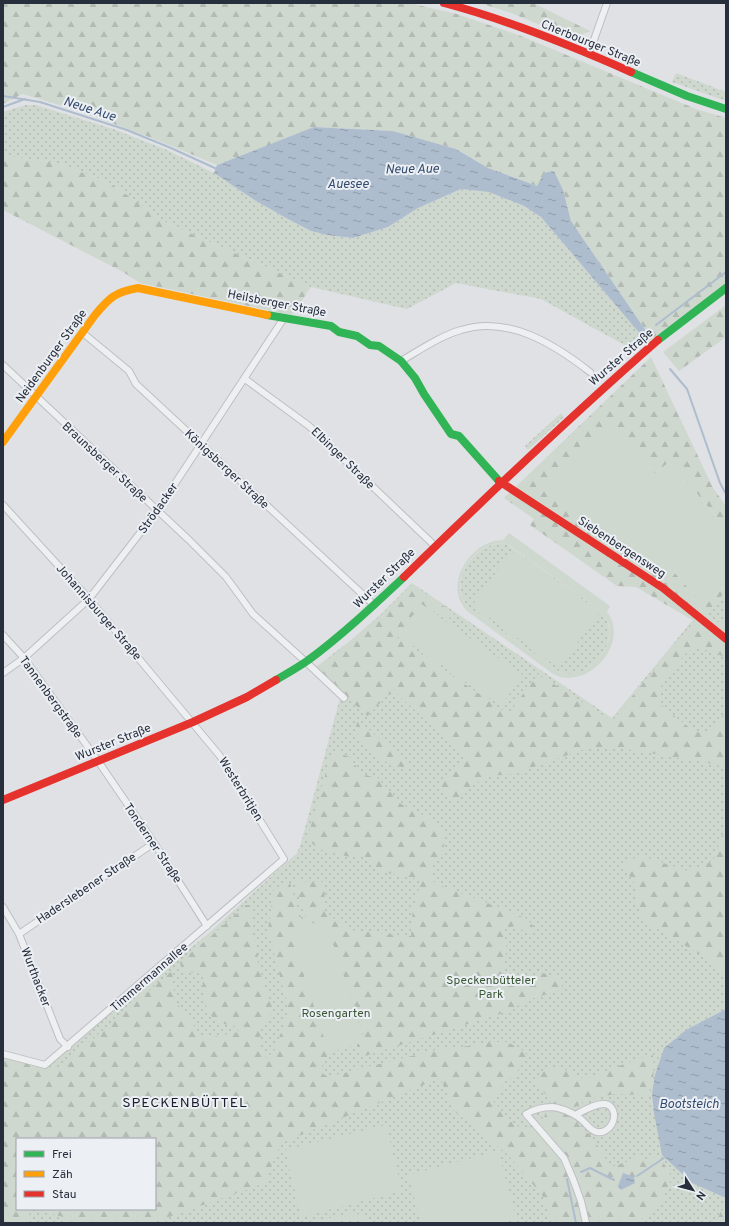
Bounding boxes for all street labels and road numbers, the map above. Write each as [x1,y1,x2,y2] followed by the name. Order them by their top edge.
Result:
[538,17,643,71] street label: Cherbourger Straße
[226,287,328,321] street label: Heilsberger Straße
[12,307,91,407] street label: Neidenburger Straße
[586,325,657,390] street label: Wurster Straße
[58,419,151,507] street label: Braunsberger Straße
[307,424,378,493] street label: Elbinger Straße
[181,426,272,513] street label: Königsberger Straße
[135,479,183,537] street label: Strödacker
[574,513,669,582] street label: Siebenbergensweg
[350,545,419,612] street label: Wurster Straße
[52,561,144,664] street label: Johannisburger Straße
[15,653,85,742] street label: Tannenbergstraße
[73,720,154,765] street label: Wurster Straße
[214,755,266,825] street label: Westerbritjen
[119,800,185,887] street label: Tonderner Straße
[34,849,140,928] street label: Haderslebener Straße
[107,940,192,1016] street label: Timmermannallee
[16,945,54,1010] street label: Wurthacker

